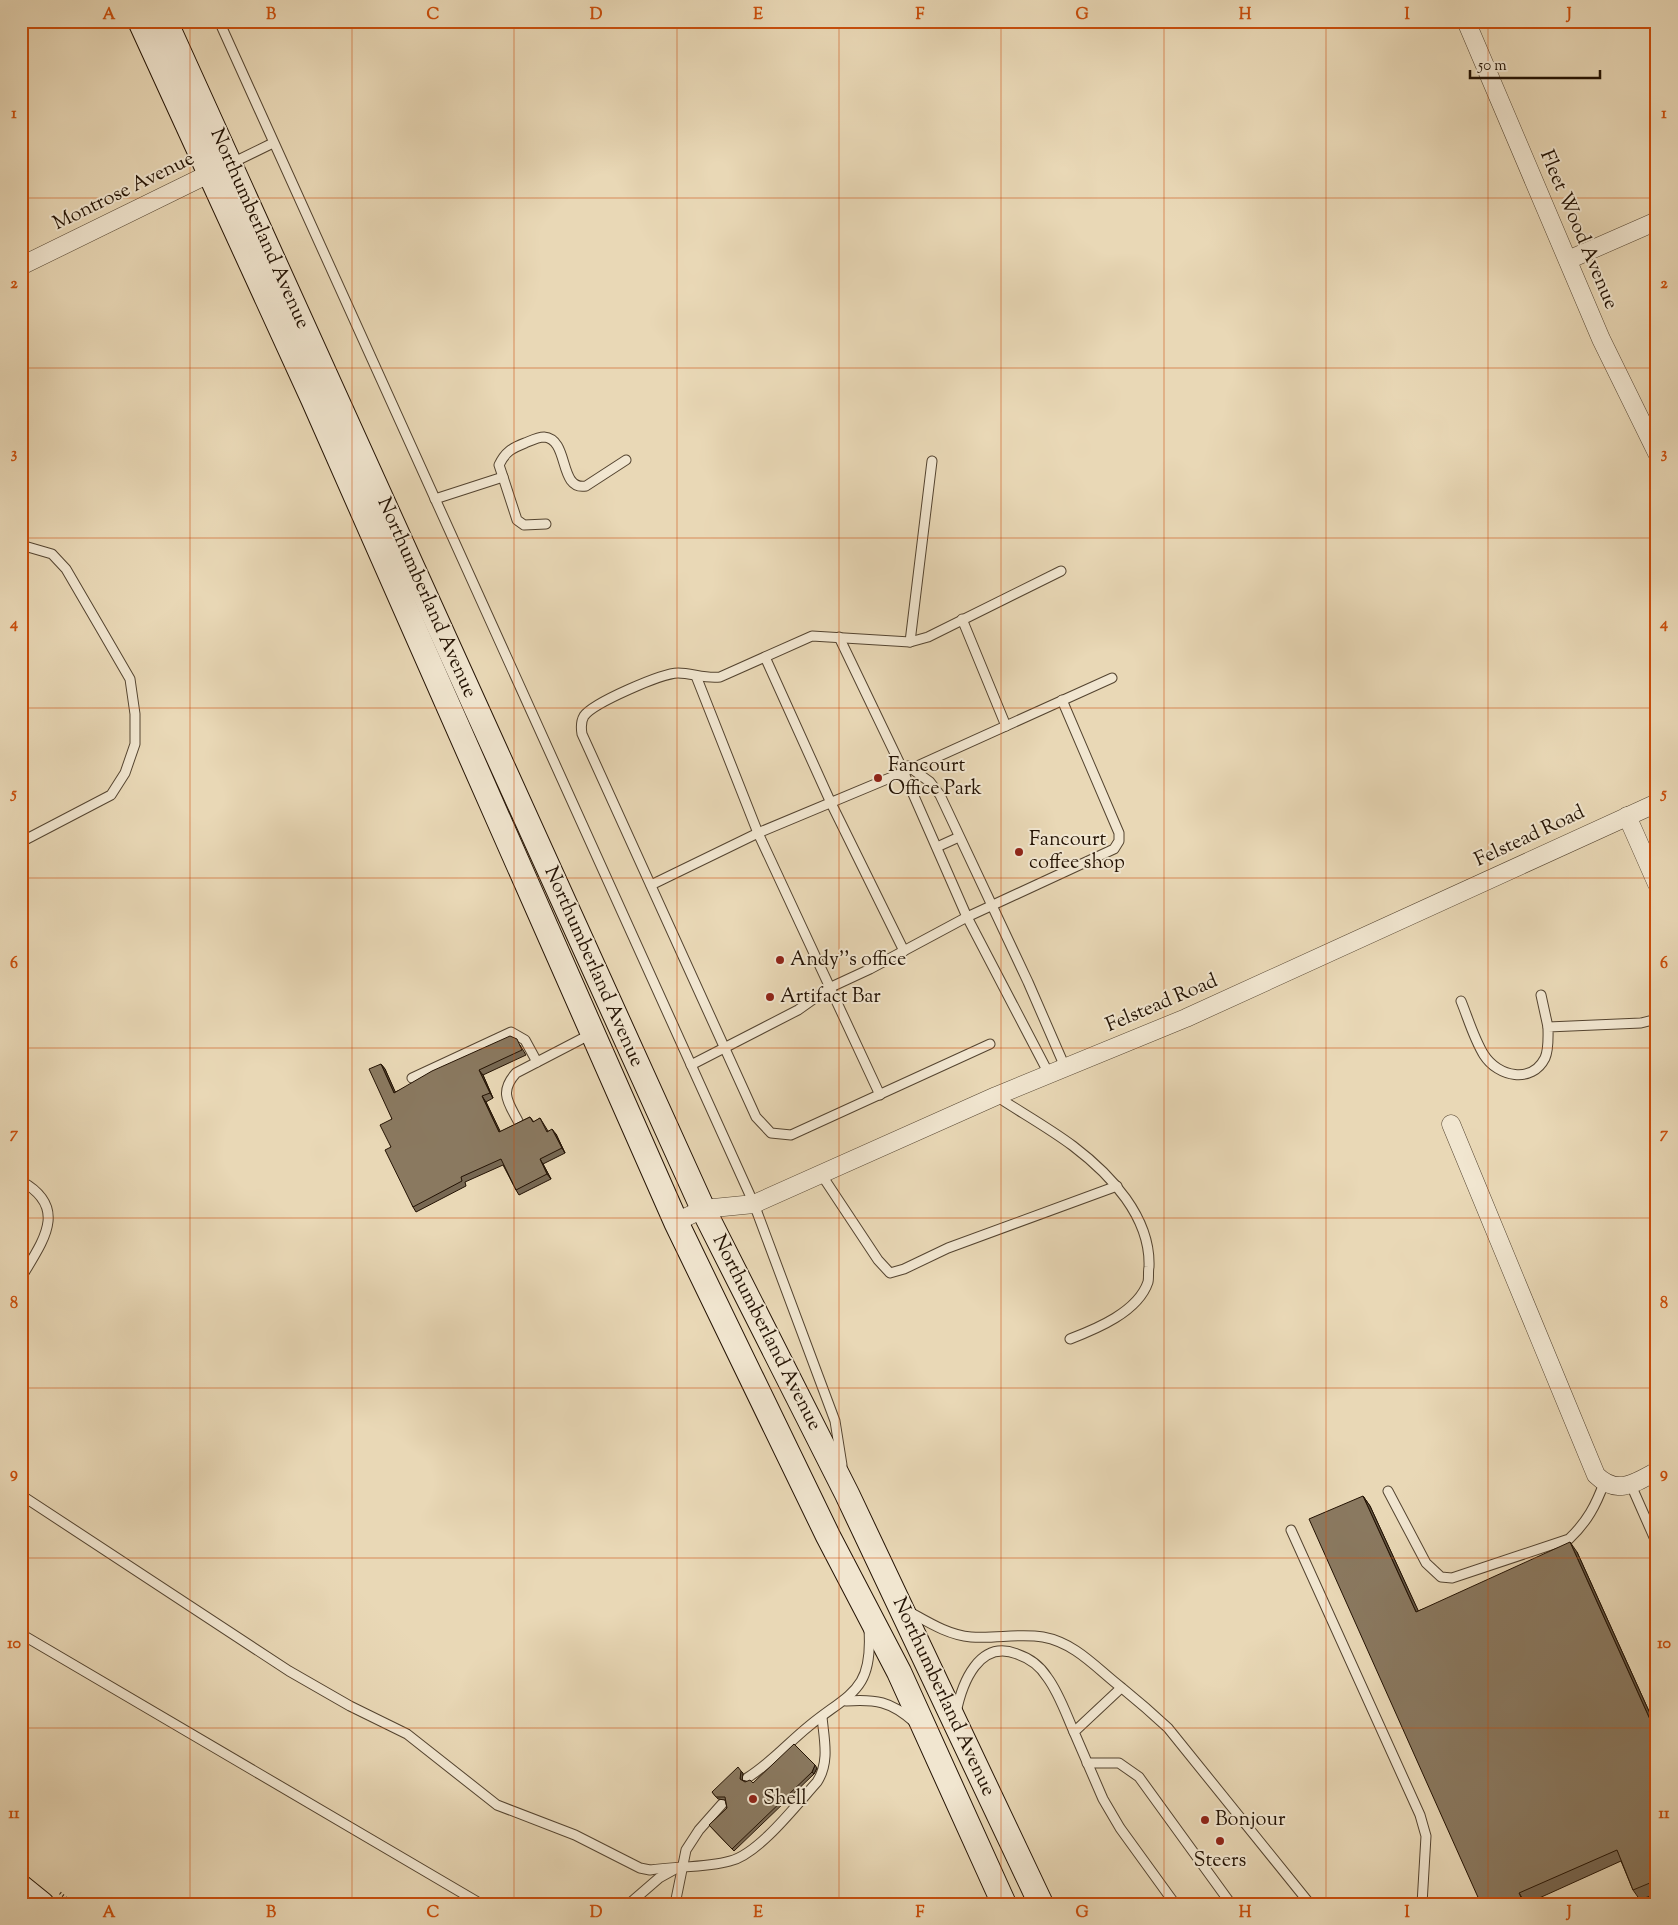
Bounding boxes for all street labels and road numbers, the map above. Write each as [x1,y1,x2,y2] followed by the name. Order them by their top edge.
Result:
[202,124,316,334] street label: Northumberland Avenue
[48,145,200,239] street label: Montrose Avenue
[1531,146,1625,314] street label: Fleet Wood Avenue
[369,493,483,703] street label: Northumberland Avenue
[1470,799,1590,875] street label: Felstead Road
[536,862,650,1072] street label: Northumberland Avenue
[1102,967,1222,1041] street label: Felstead Road
[704,1230,828,1436] street label: Northumberland Avenue
[884,1593,1002,1801] street label: Northumberland Avenue

